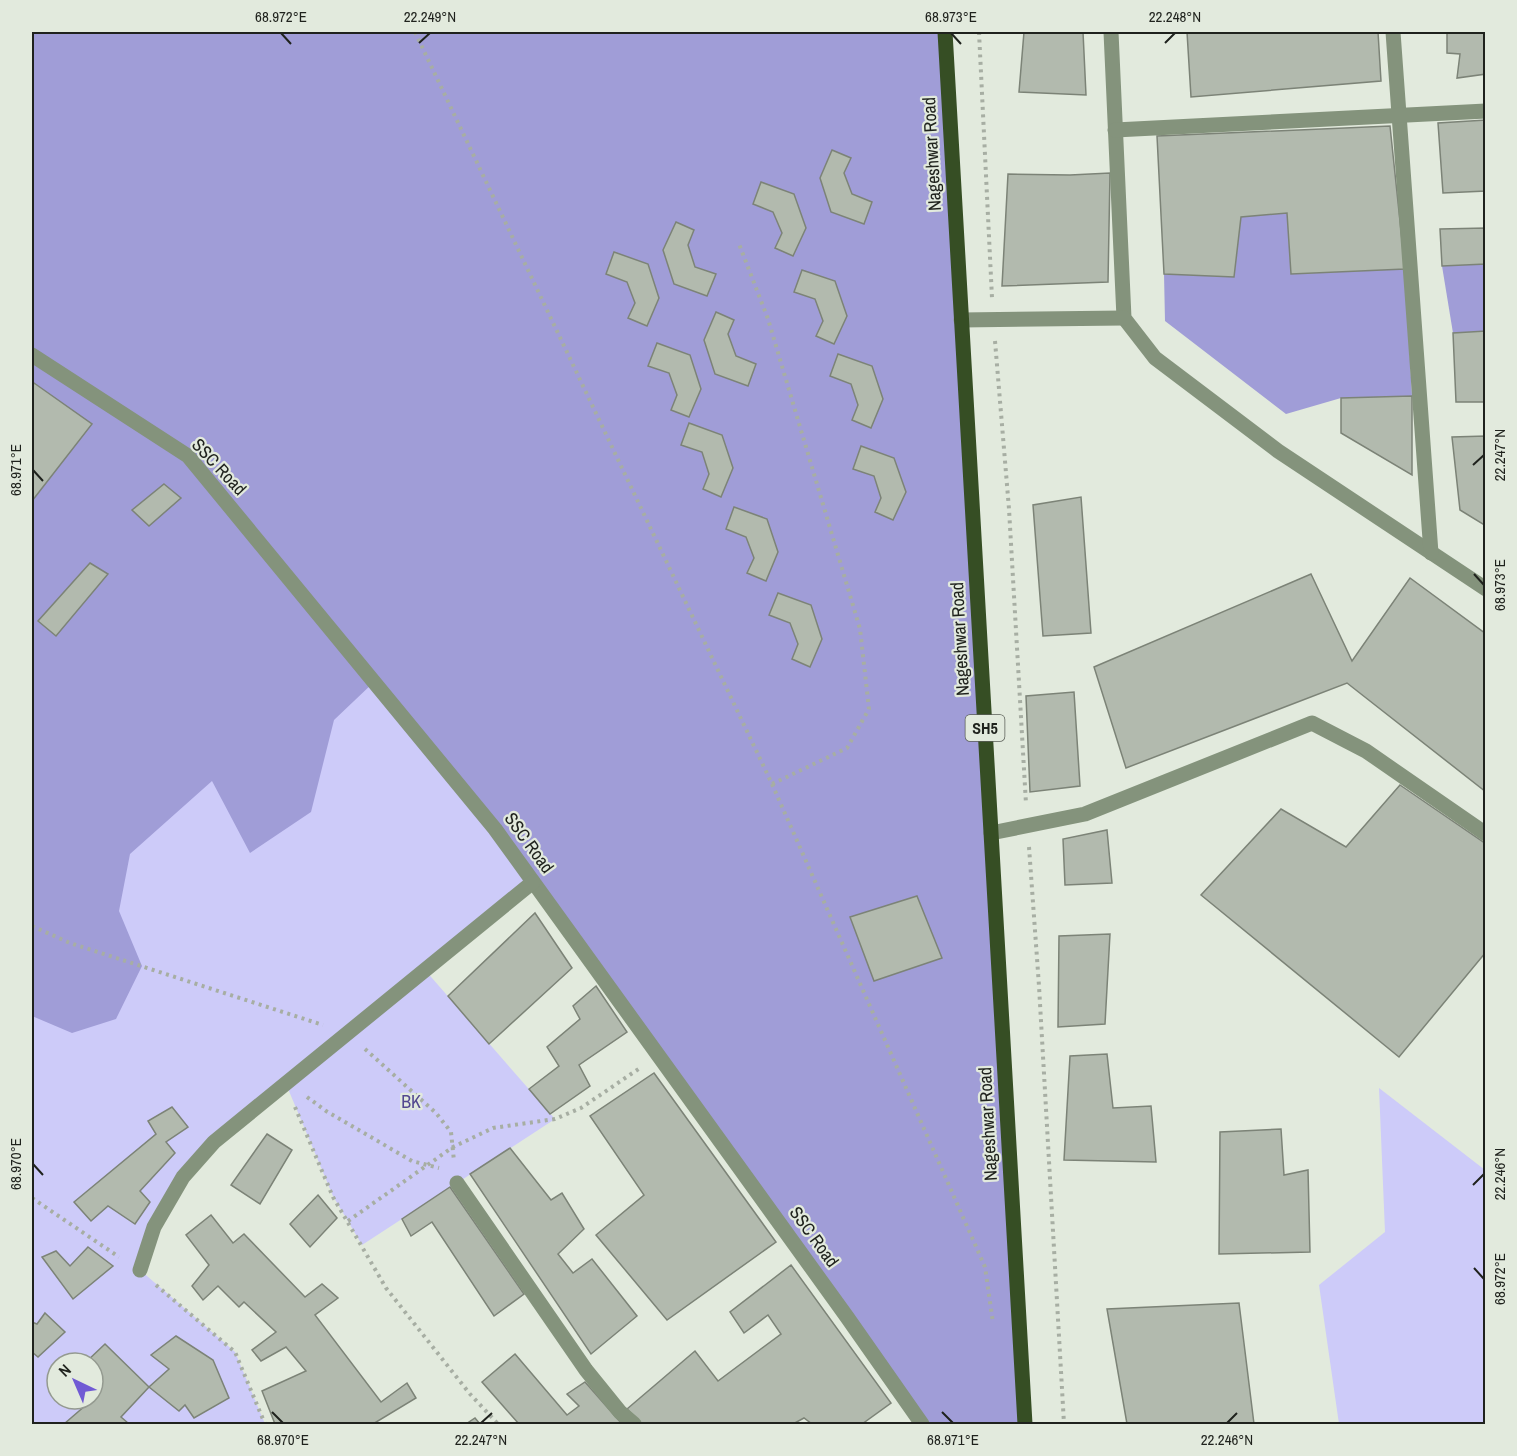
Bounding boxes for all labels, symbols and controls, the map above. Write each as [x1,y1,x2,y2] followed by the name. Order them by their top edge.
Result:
[255,6,307,27] text: 68.972°E
[404,6,456,27] text: 22.249°N
[925,6,977,27] text: 68.973°E
[1149,6,1201,27] text: 22.248°N
[916,96,947,212] street label: Nageshwar Road
[1489,429,1510,481] text: 22.247°N
[186,433,252,501] street label: SSC Road
[5,444,26,496] text: 68.971°E
[1489,559,1510,611] text: 68.973°E
[944,581,975,697] street label: Nageshwar Road
[966,715,1004,741] road number: SH5
[499,807,560,878] street label: SSC Road
[972,1066,1003,1182] street label: Nageshwar Road
[401,1089,421,1114] park label: BK
[5,1138,26,1190] text: 68.970°E
[1489,1148,1510,1200] text: 22.246°N
[784,1201,845,1272] street label: SSC Road
[1489,1253,1510,1305] text: 68.972°E
[45,1351,105,1411] north arrow
[54,1359,76,1381] text: N
[257,1429,309,1450] text: 68.970°E
[455,1429,507,1450] text: 22.247°N
[927,1429,979,1450] text: 68.971°E
[1201,1429,1253,1450] text: 22.246°N

